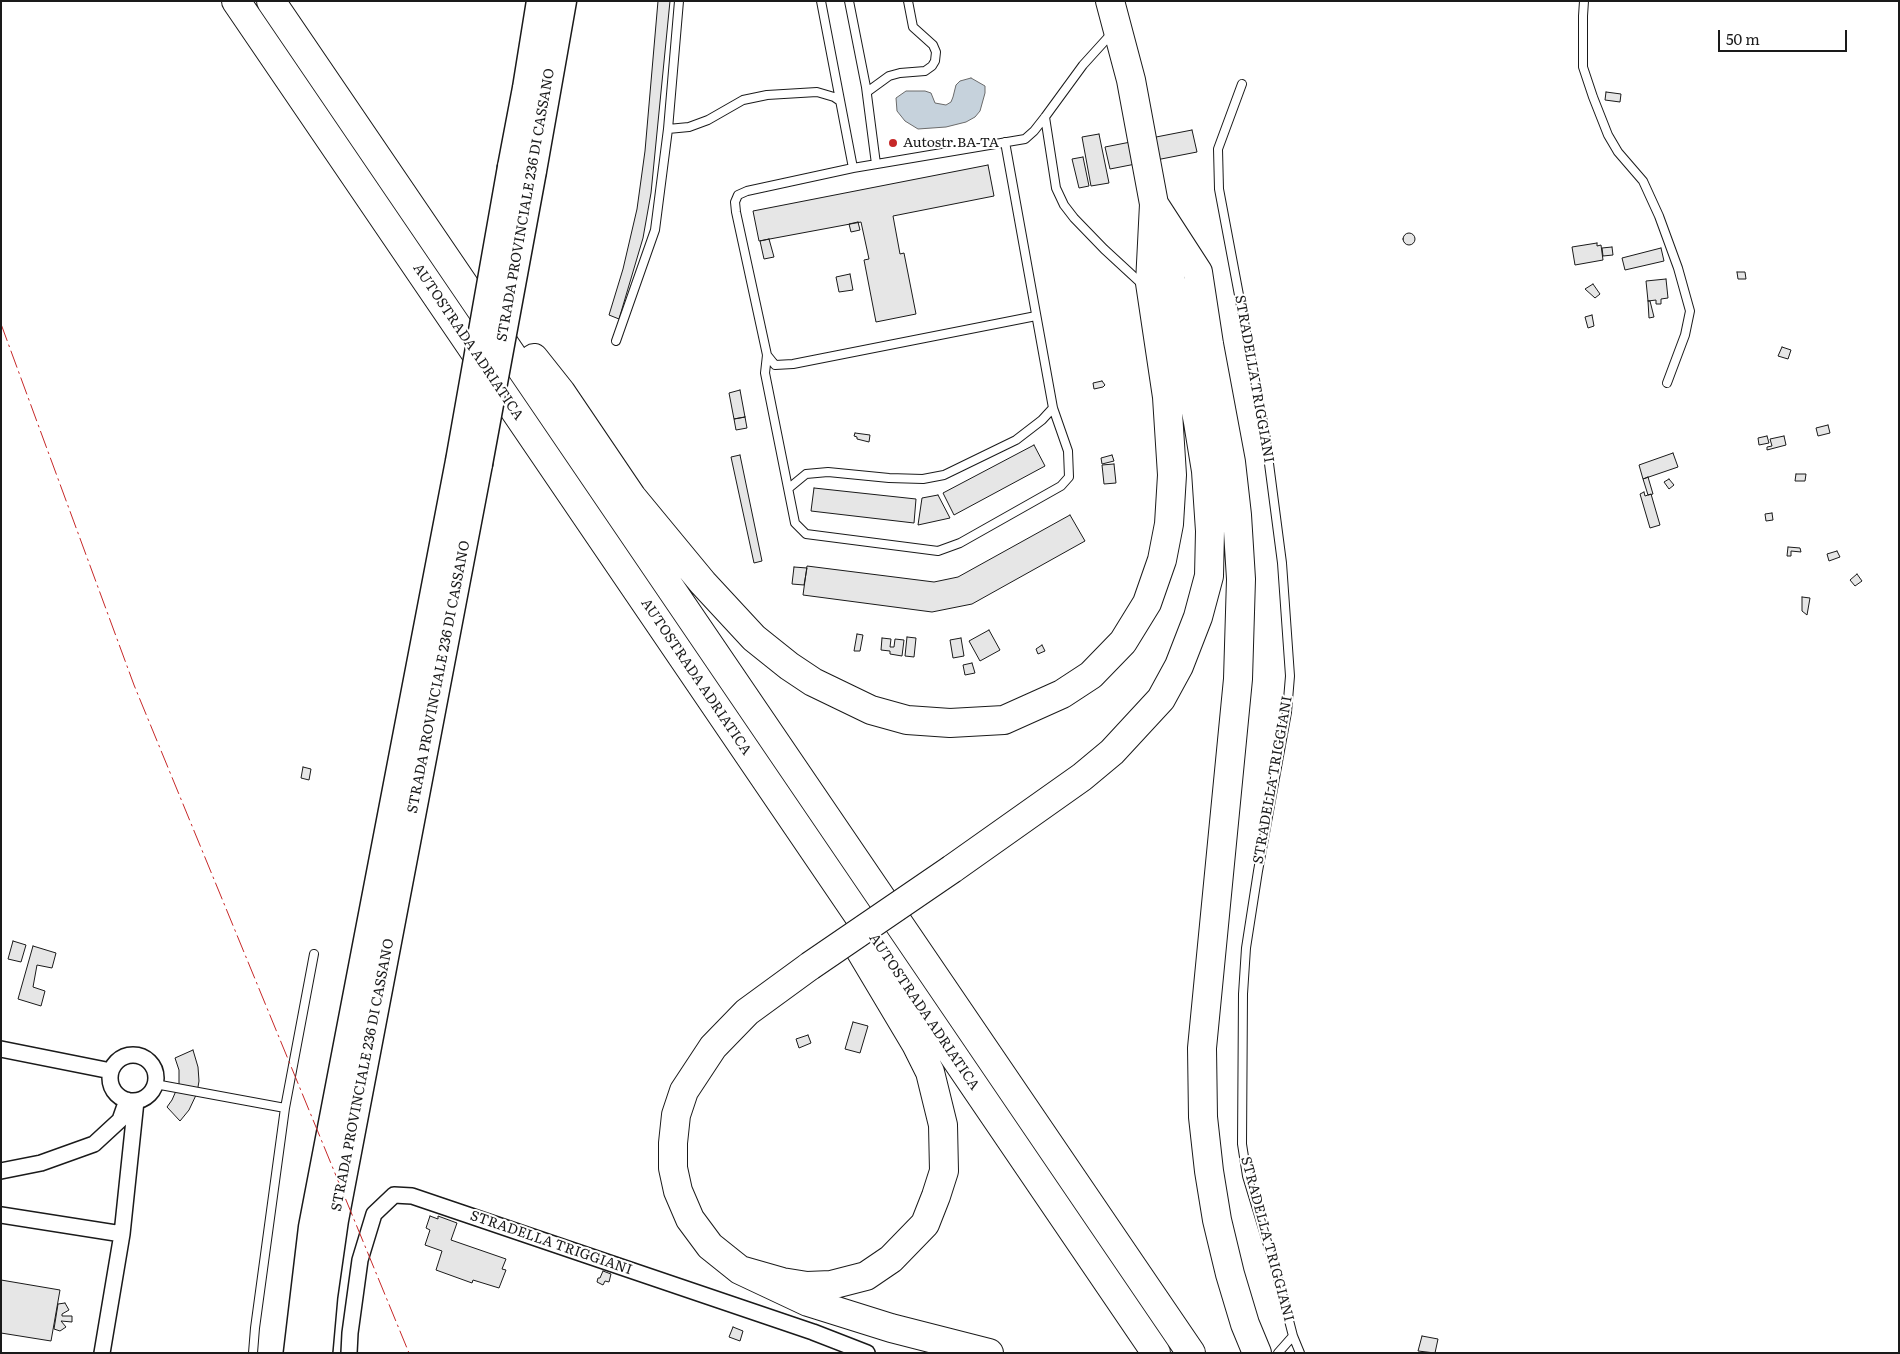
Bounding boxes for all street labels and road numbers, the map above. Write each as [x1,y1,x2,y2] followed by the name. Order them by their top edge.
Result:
[494,67,558,343] street label: STRADA PROVINCIALE 236 DI CASSANO
[409,261,527,423] street label: AUTOSTRADA ADRIATICA
[1231,294,1277,464] street label: STRADELLA TRIGGIANI
[404,539,474,815] street label: STRADA PROVINCIALE 236 DI CASSANO
[637,596,755,758] street label: AUTOSTRADA ADRIATICA
[1250,695,1296,865] street label: STRADELLA TRIGGIANI
[865,931,983,1093] street label: AUTOSTRADA ADRIATICA
[328,937,398,1213] street label: STRADA PROVINCIALE 236 DI CASSANO
[1237,1155,1297,1323] street label: STRADELLA TRIGGIANI
[468,1207,634,1279] street label: STRADELLA TRIGGIANI

